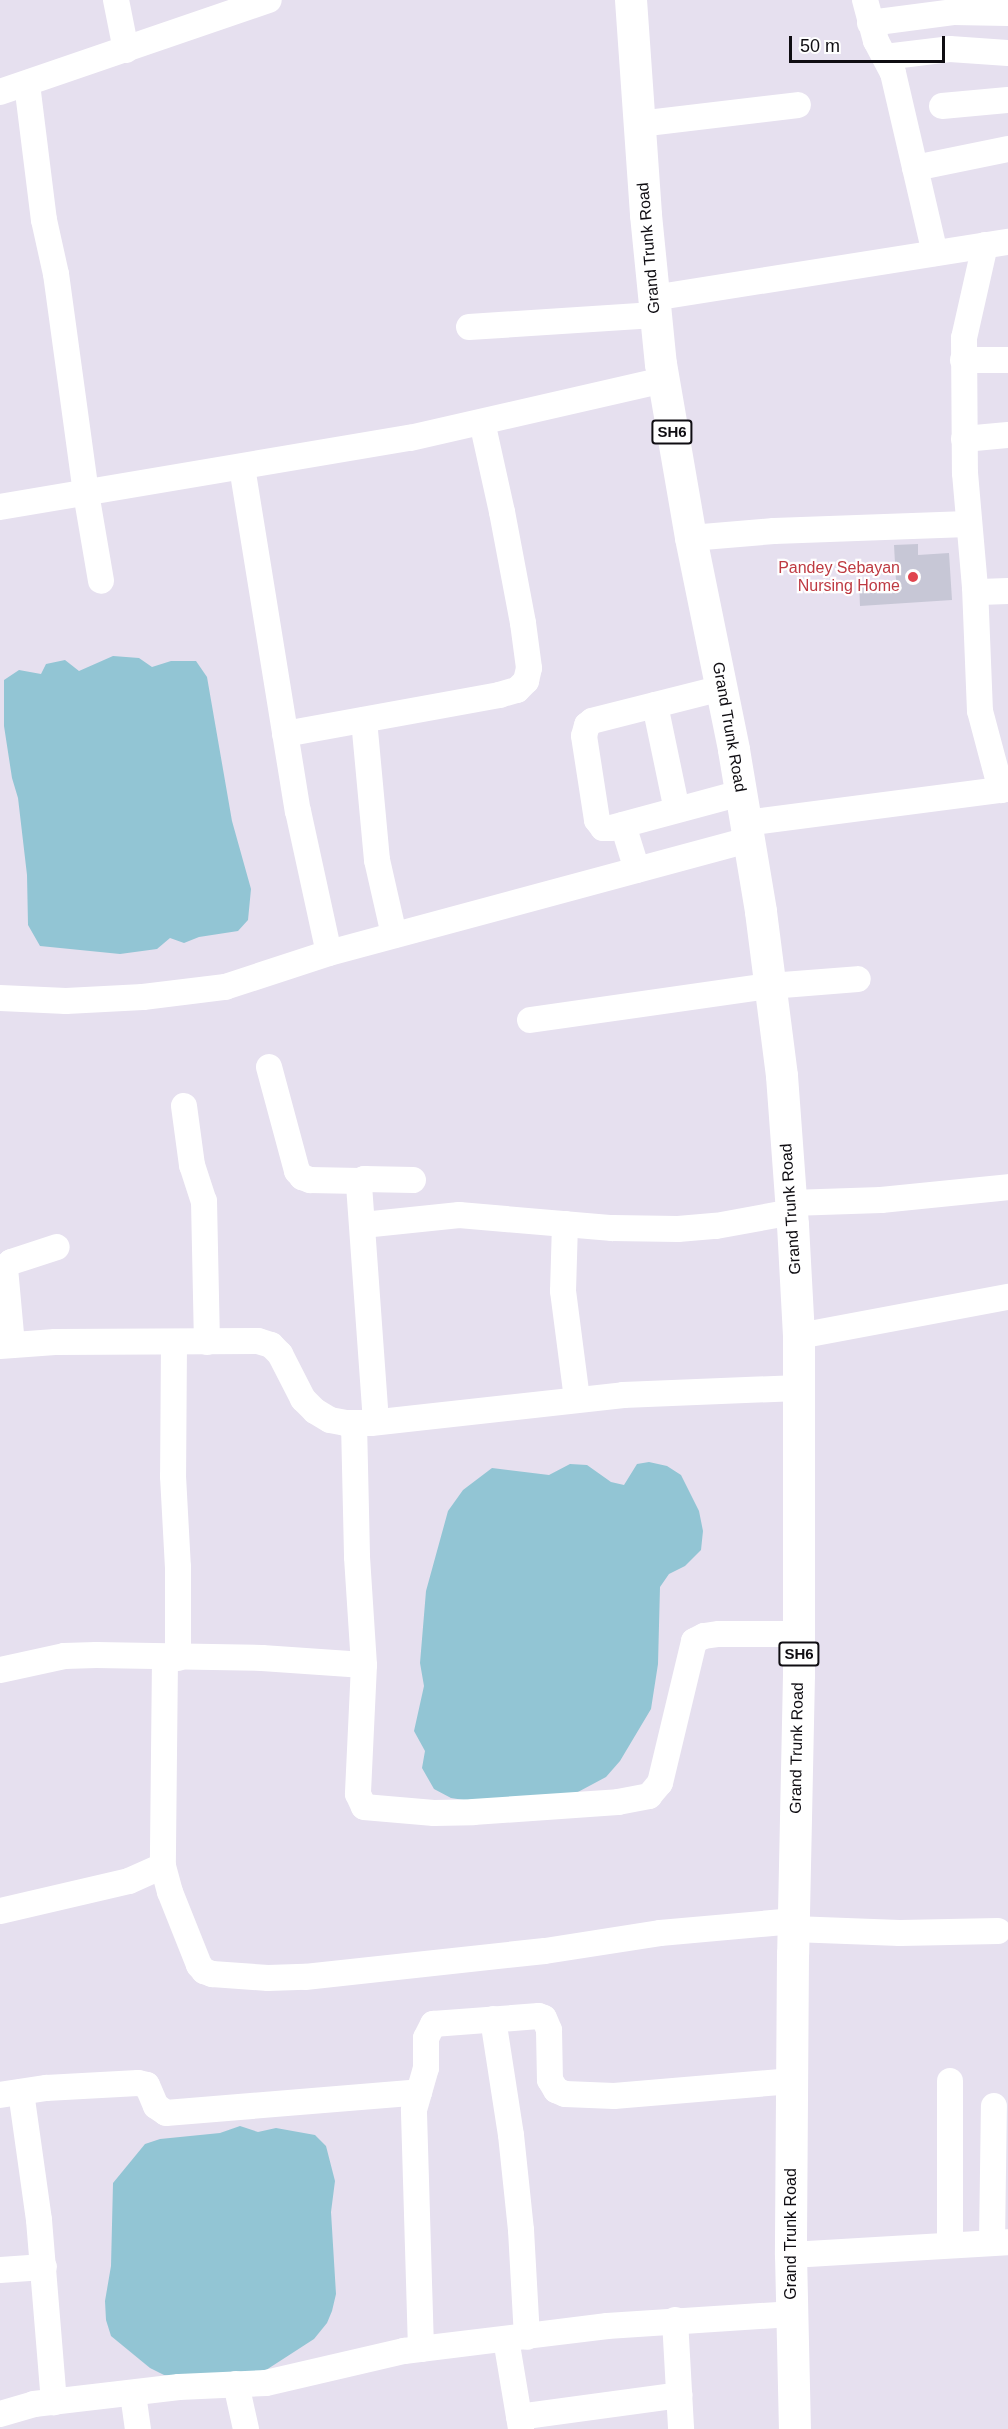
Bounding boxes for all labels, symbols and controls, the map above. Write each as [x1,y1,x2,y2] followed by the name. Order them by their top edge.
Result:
[792,24,948,62] scale bar
[800,36,840,56] text: 50 m
[634,181,664,315] street label: Grand Trunk Road
[651,420,693,444] road number: SH6
[778,558,900,596] place label: Pandey Sebayan Nursing Home
[904,568,922,586] marker: Pandey Sebayan Nursing Home
[708,660,750,794] street label: Grand Trunk Road
[777,1143,805,1275] street label: Grand Trunk Road
[778,1642,820,1666] road number: SH6
[786,1682,808,1814] street label: Grand Trunk Road
[781,2168,801,2300] street label: Grand Trunk Road

